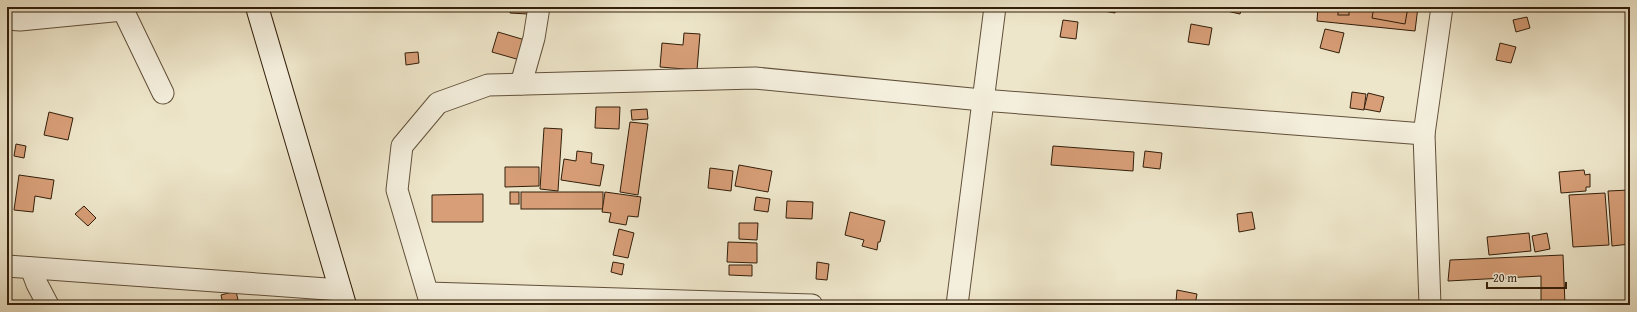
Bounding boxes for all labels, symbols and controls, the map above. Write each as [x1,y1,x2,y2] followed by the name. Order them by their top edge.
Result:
[1487,264,1566,290] scale bar
[1493,269,1517,286] text: 20 m

